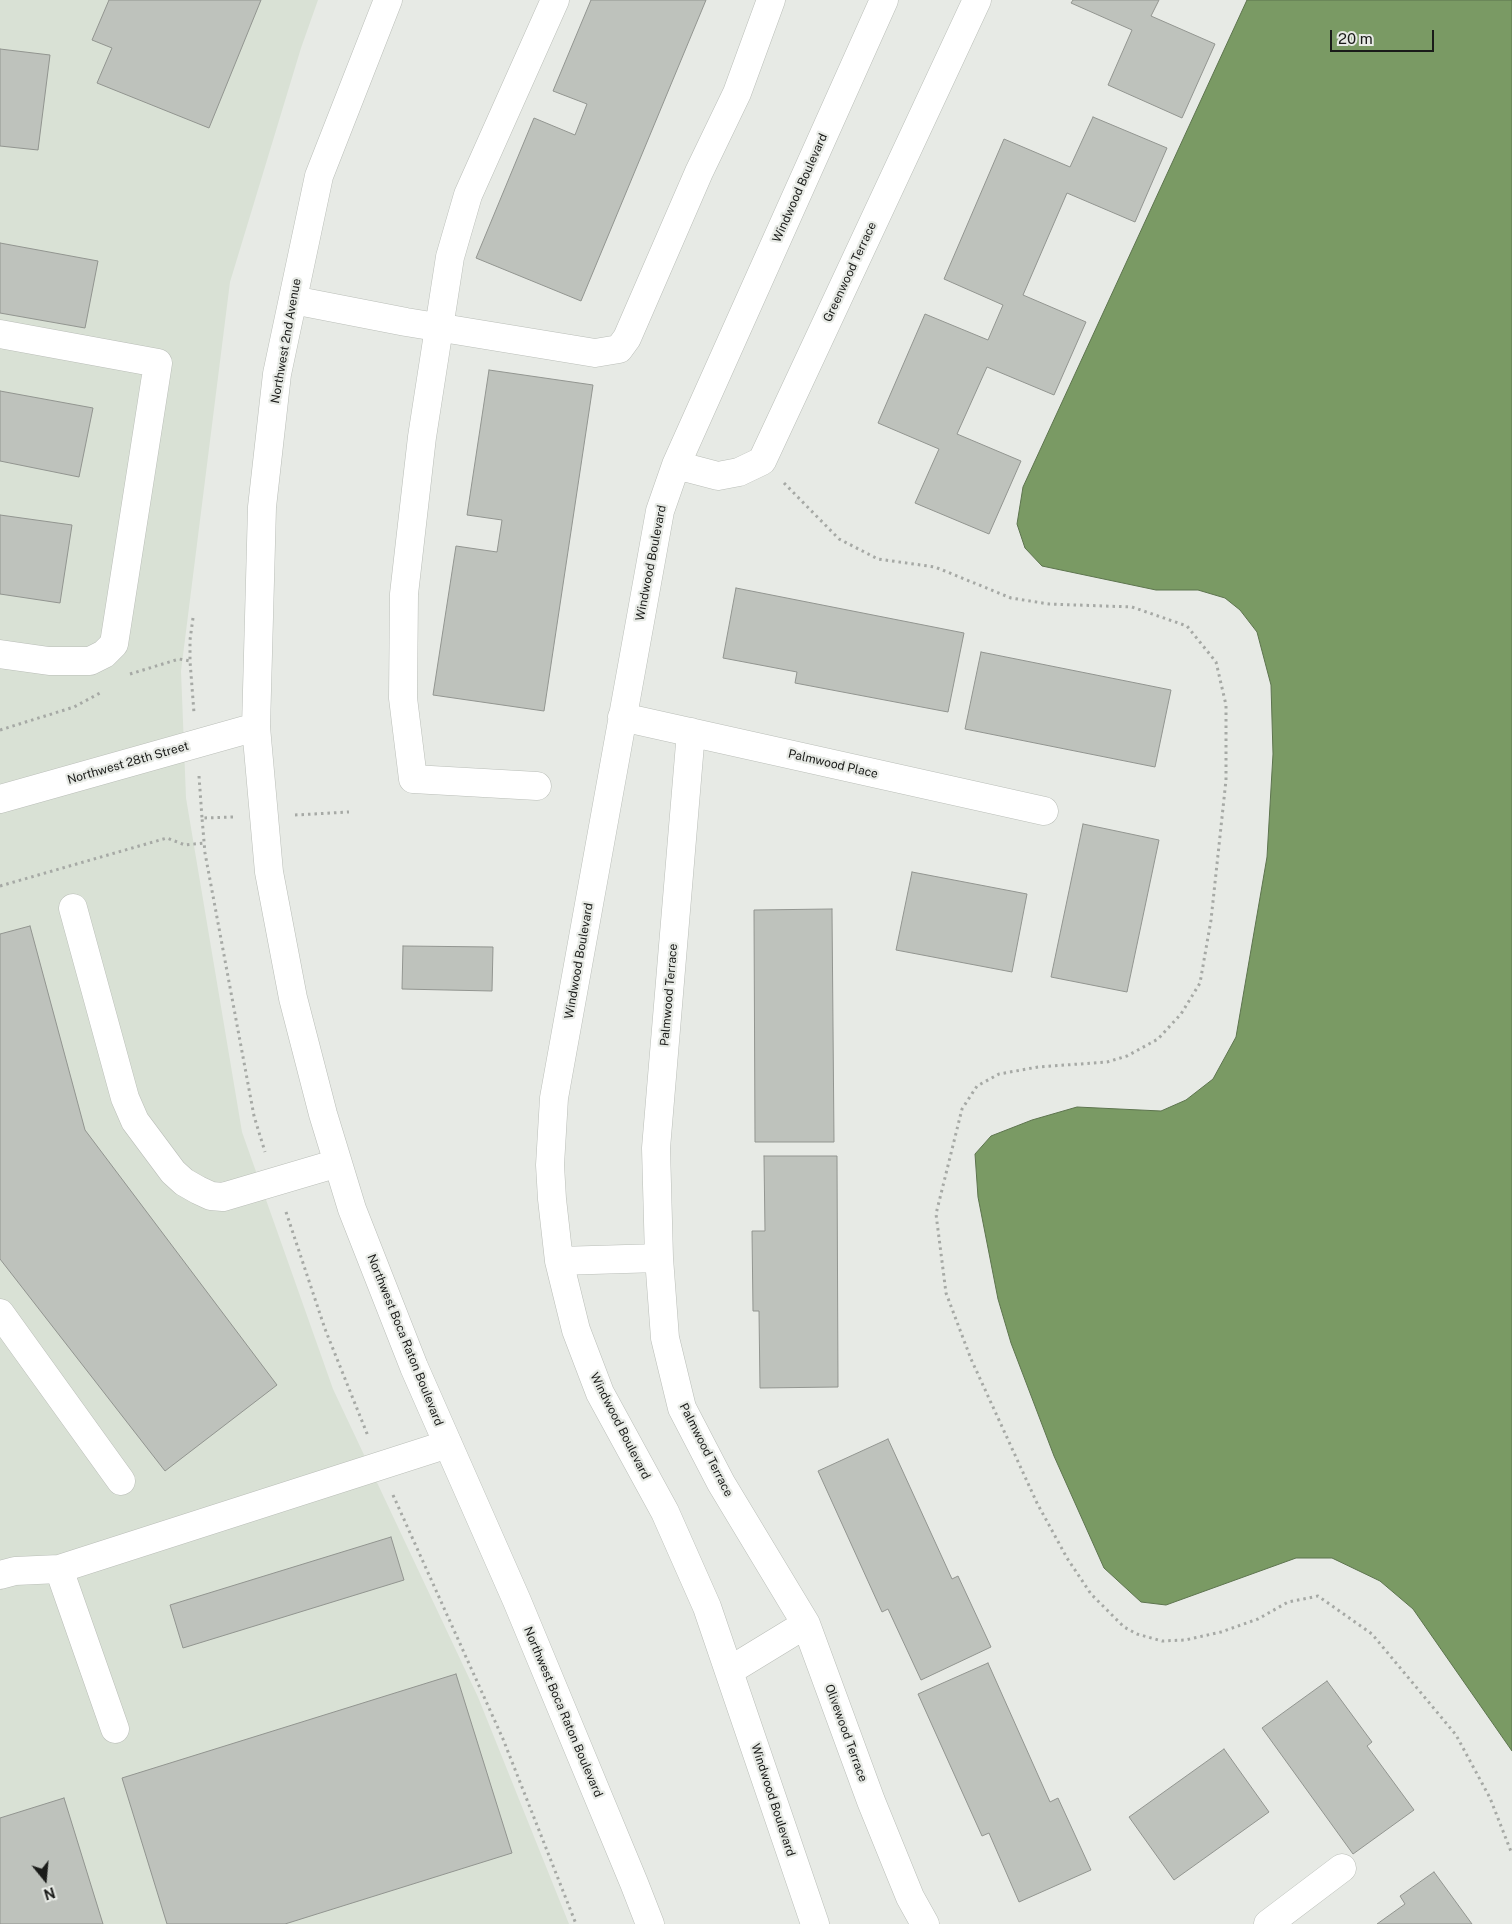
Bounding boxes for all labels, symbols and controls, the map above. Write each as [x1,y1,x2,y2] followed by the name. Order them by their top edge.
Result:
[1332,20,1436,52] scale bar
[1338,30,1373,47] text: 20 m
[769,131,831,245] street label: Windwood Boulevard
[820,220,880,324] street label: Greenwood Terrace
[268,277,304,405] street label: Northwest 2nd Avenue
[633,504,669,622] street label: Windwood Boulevard
[66,739,190,787] street label: Northwest 28th Street
[787,747,879,781] street label: Palmwood Place
[562,902,596,1020] street label: Windwood Boulevard
[657,943,681,1047] street label: Palmwood Terrace
[364,1252,446,1428] street label: Northwest Boca Raton Boulevard
[587,1370,653,1482] street label: Windwood Boulevard
[676,1401,736,1499] street label: Palmwood Terrace
[520,1625,606,1799] street label: Northwest Boca Raton Boulevard
[822,1682,870,1784] street label: Olivewood Terrace
[748,1742,798,1858] street label: Windwood Boulevard
[20,1854,70,1904] north arrow
[42,1884,57,1903] text: N

